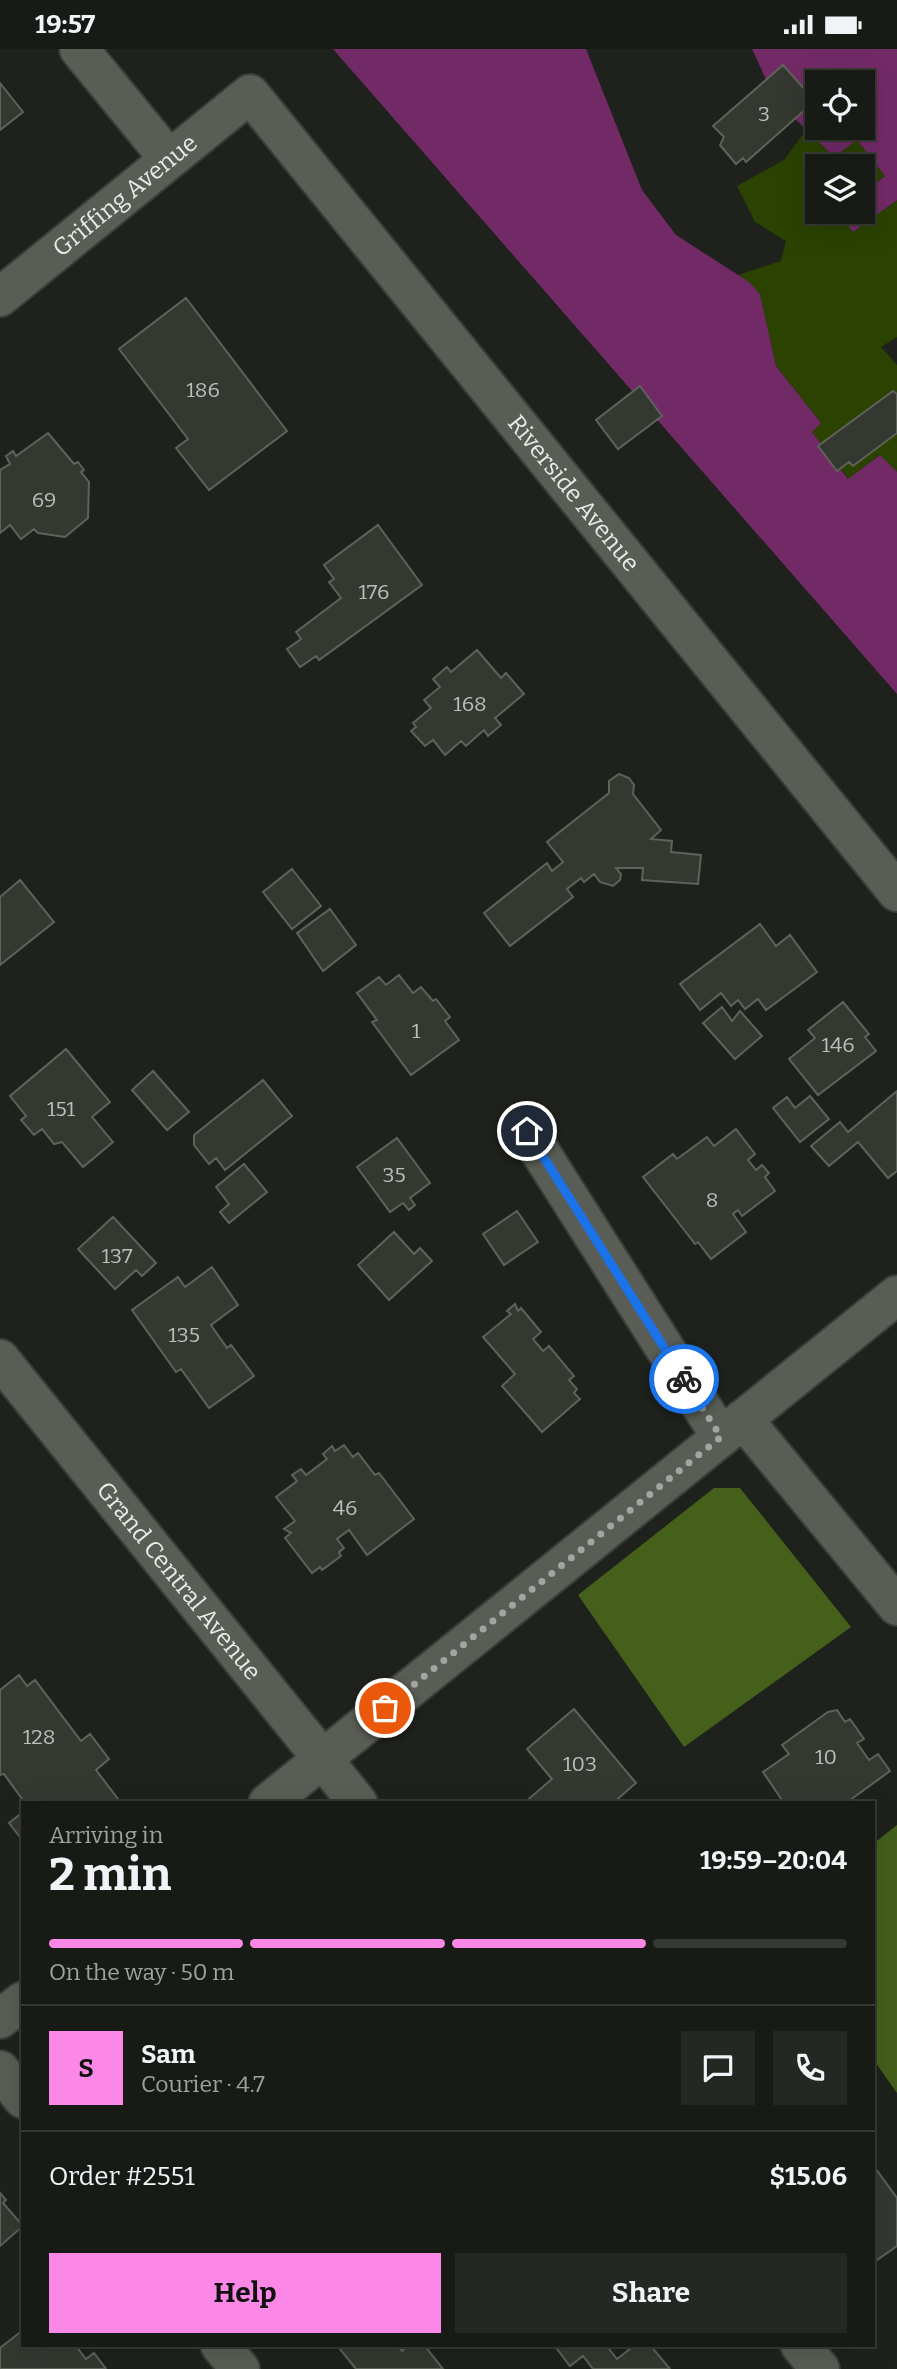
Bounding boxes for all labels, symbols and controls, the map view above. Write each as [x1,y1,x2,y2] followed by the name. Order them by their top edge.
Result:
[35,9,95,40] text: 19:57
[805,70,875,224] map controls
[805,70,875,140] button: locate
[758,101,770,127] house number: 3
[47,129,203,262] street label: Griffing Avenue
[805,154,875,224] button: layers
[186,377,220,403] house number: 186
[502,409,645,577] street label: Riverside Avenue
[32,487,56,513] house number: 69
[359,579,389,605] house number: 176
[453,691,487,717] house number: 168
[412,1018,421,1044] house number: 1
[821,1032,855,1058] house number: 146
[47,1096,75,1122] house number: 151
[497,1101,557,1161] pin
[508,1112,546,1150] icon: home
[382,1162,406,1188] house number: 35
[706,1187,718,1213] house number: 8
[101,1243,133,1269] house number: 137
[168,1322,200,1348] house number: 135
[649,1344,719,1414] courier
[665,1360,703,1398] icon: bike
[91,1476,267,1685] street label: Grand Central Avenue
[333,1495,357,1521] house number: 46
[355,1678,415,1738] pin
[366,1689,404,1727] icon: bag
[23,1724,55,1750] house number: 128
[815,1744,837,1770] house number: 10
[563,1751,597,1777] house number: 103
[49,1821,163,1849] text: Arriving in
[700,1845,847,1876] text: 19:59–20:04
[49,1847,171,1902] text: 2 min
[49,1958,234,1986] text: On the way · 50 m
[681,2031,755,2105] button: chat
[773,2031,847,2105] button: phone
[141,2039,196,2070] text: Sam
[78,2053,94,2084] text: S
[141,2070,265,2098] text: Courier · 4.7
[49,2161,195,2192] text: Order #2551
[769,2161,847,2192] text: $15.06
[49,2253,441,2333] button: Help
[455,2253,847,2333] button: Share

